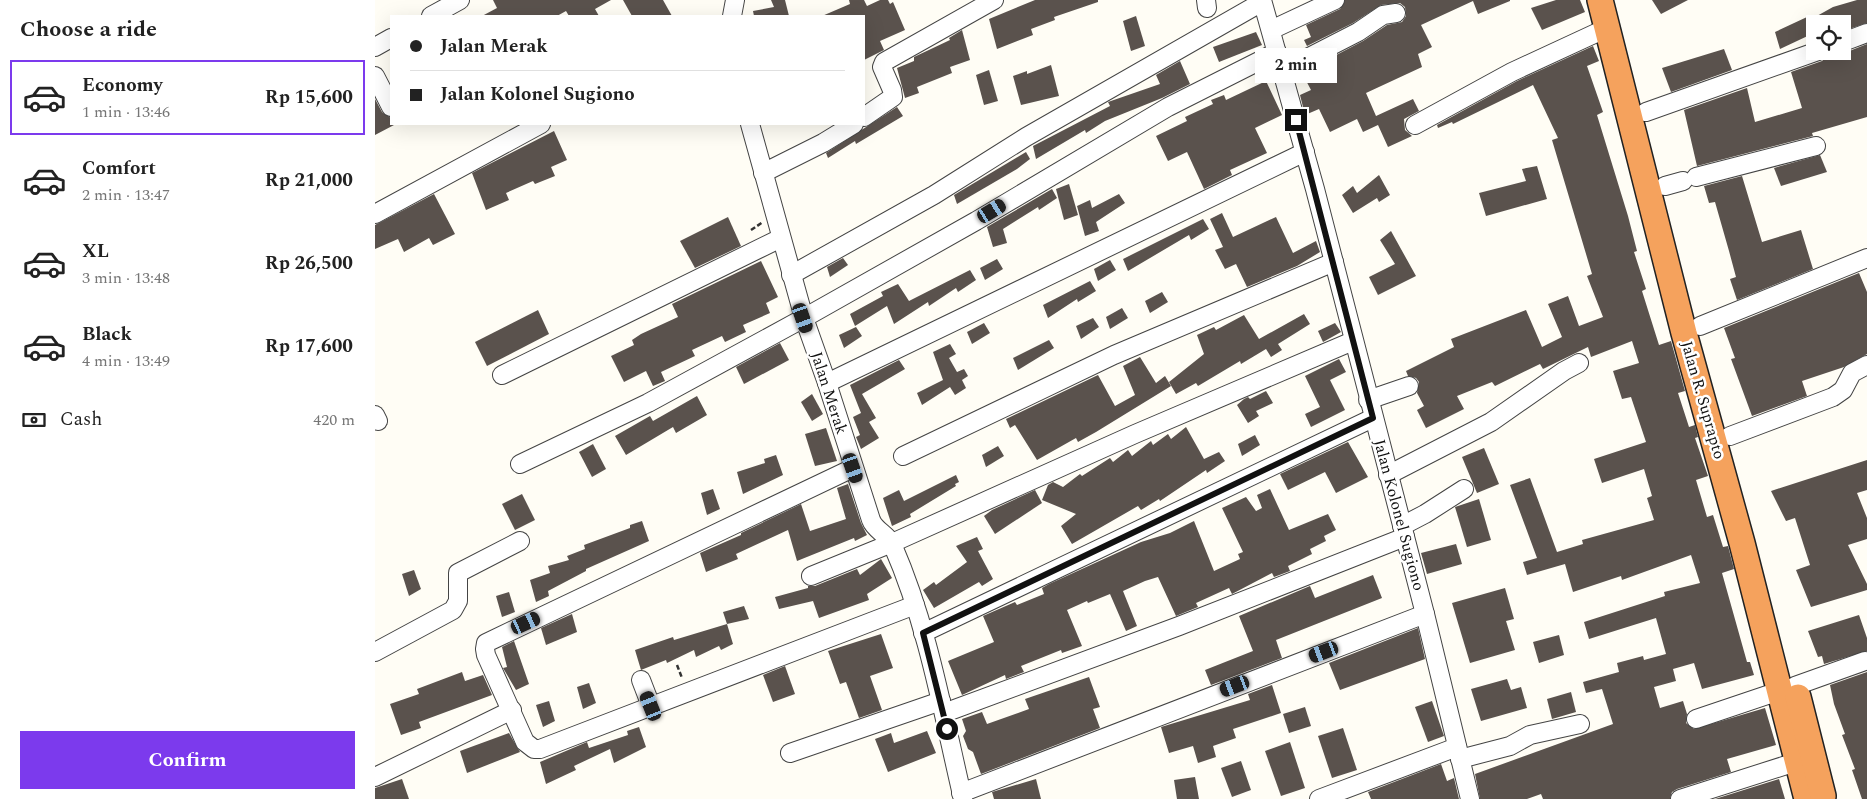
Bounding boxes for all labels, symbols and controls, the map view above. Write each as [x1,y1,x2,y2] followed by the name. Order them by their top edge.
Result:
[20,13,157,46] text: Choose a ride
[1806,15,1851,60] map controls
[1806,15,1851,60] button: locate
[440,32,548,61] text: Jalan Merak
[1255,48,1337,82] callout: 2 min
[1275,53,1317,77] text: 2 min
[82,71,163,100] text: Economy
[22,75,67,120] icon: car
[440,80,635,109] text: Jalan Kolonel Sugiono
[265,83,353,112] text: Rp 15,600
[82,100,170,124] text: 1 min · 13:46
[1285,109,1307,131] route end
[82,154,156,183] text: Comfort
[22,158,67,203] icon: car
[265,166,353,195] text: Rp 21,000
[82,183,170,207] text: 2 min · 13:47
[975,197,1008,225] car
[82,237,109,266] text: XL
[22,241,67,286] icon: car
[265,249,353,278] text: Rp 26,500
[82,266,170,290] text: 3 min · 13:48
[791,301,814,335] car
[82,320,132,349] text: Black
[22,324,67,369] icon: car
[265,332,353,361] text: Rp 17,600
[1675,338,1731,462] street label: Jalan R. Suprapto
[82,349,170,373] text: 4 min · 13:49
[804,349,854,437] street label: Jalan Merak
[60,405,102,434] text: Cash
[20,406,48,434] icon: cash
[313,408,355,432] text: 420 m
[1367,437,1431,593] street label: Jalan Kolonel Sugiono
[841,451,864,485] car
[509,610,542,636] car
[1307,640,1340,664] car
[1218,674,1251,698] car
[638,689,663,723] car
[936,718,958,740] route start
[20,731,355,789] button: Confirm

